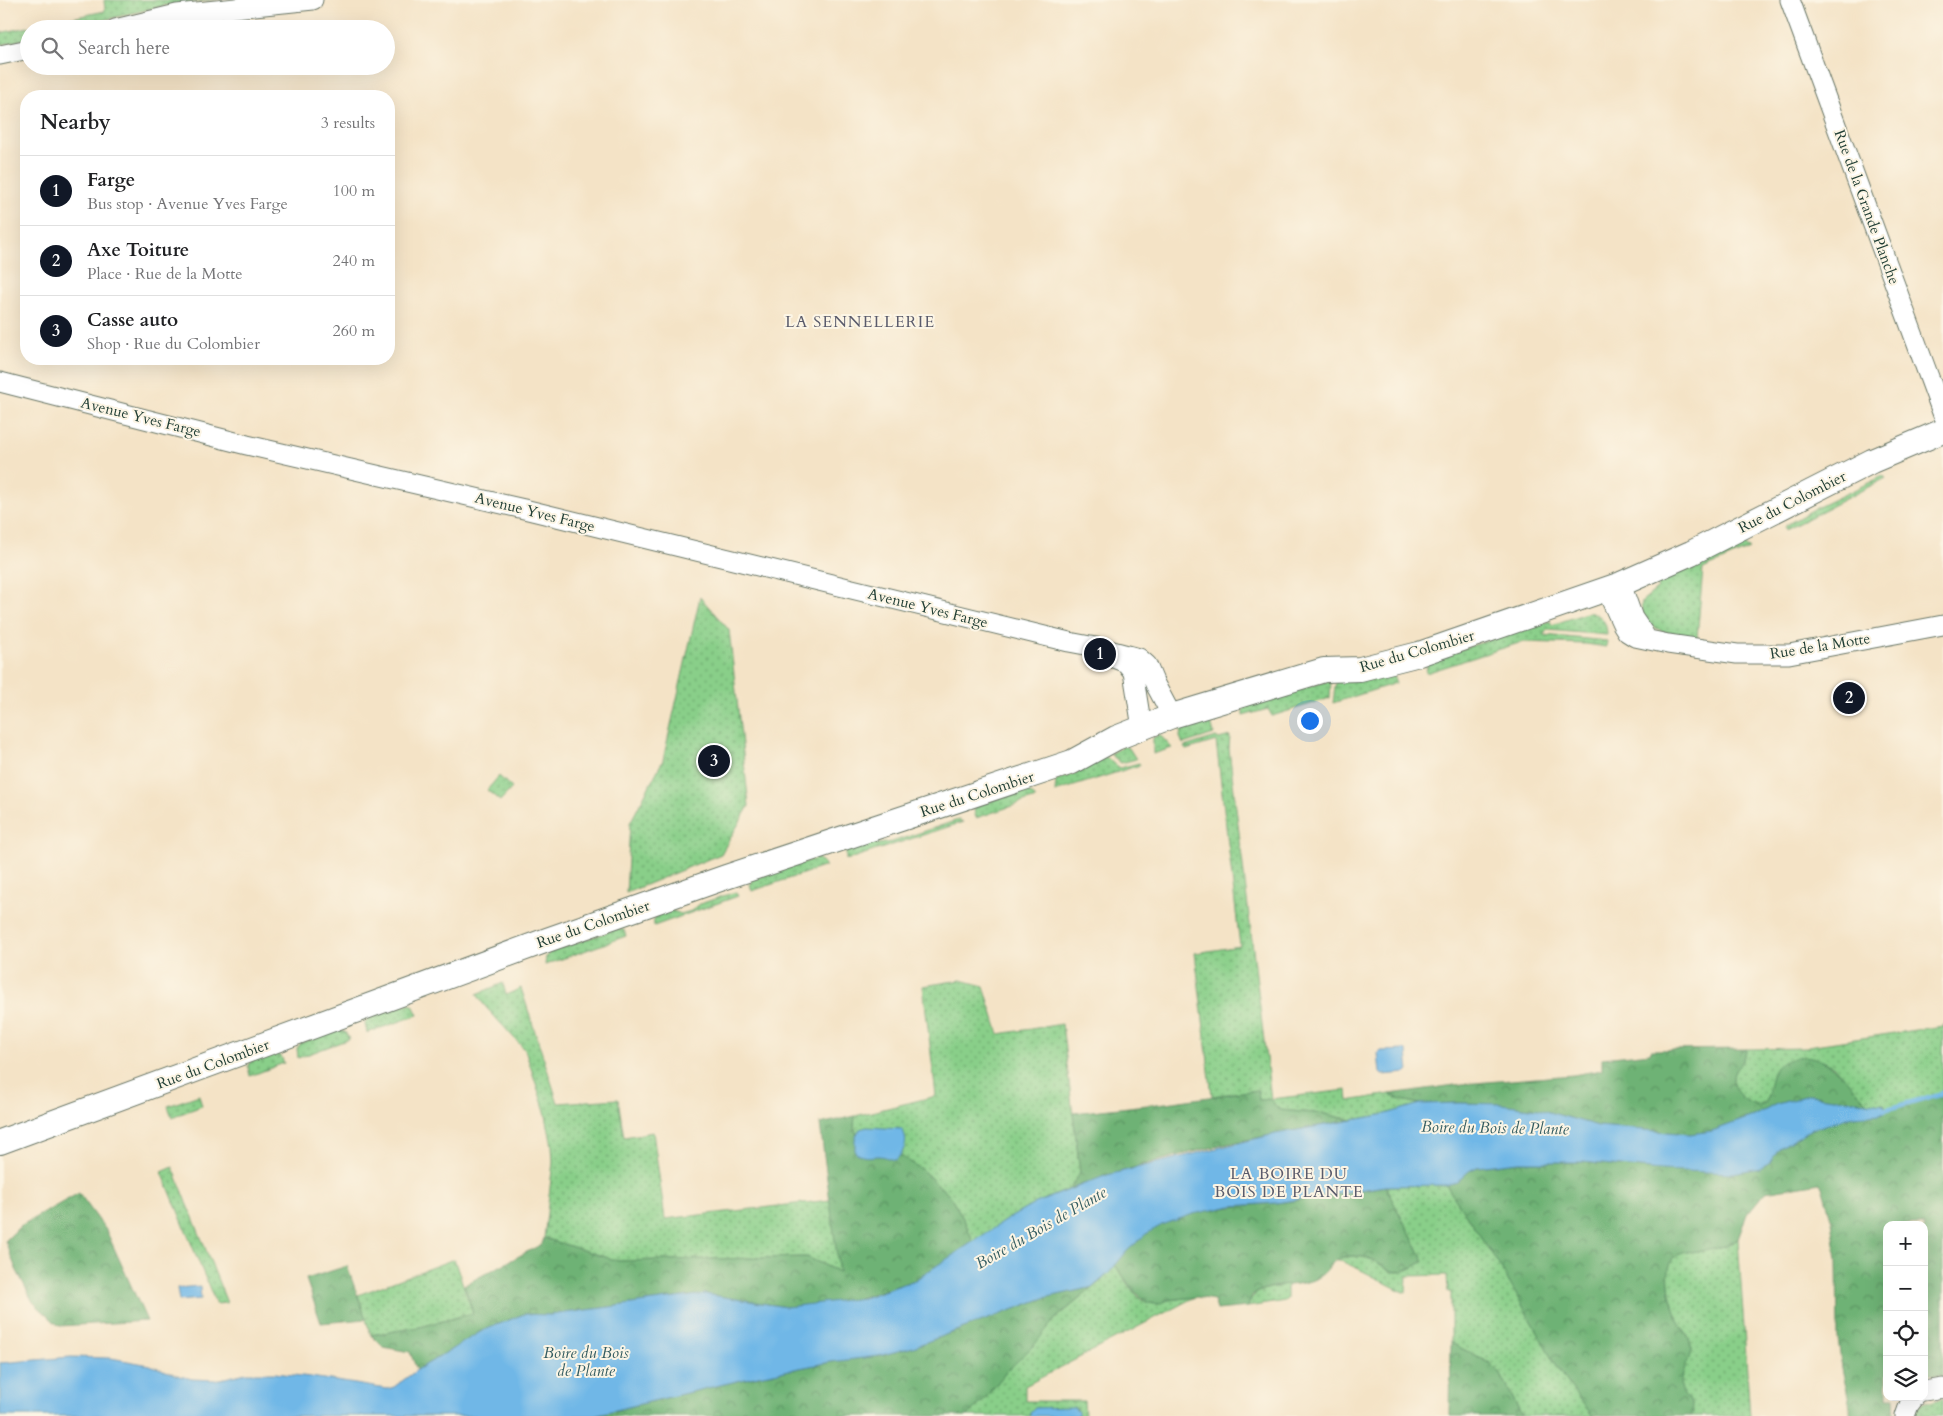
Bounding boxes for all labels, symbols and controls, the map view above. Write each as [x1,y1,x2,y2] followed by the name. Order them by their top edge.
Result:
[20,20,395,75] search box
[38,34,66,62] icon: search
[78,35,170,61] text: Search here
[40,108,111,137] text: Nearby
[321,112,375,134] text: 3 results
[1830,127,1904,287] street label: Rue de la Grande Planche
[87,167,135,193] text: Farge
[52,180,60,202] text: 1
[333,180,375,202] text: 100 m
[87,193,288,215] text: Bus stop · Avenue Yves Farge
[87,237,189,263] text: Axe Toiture
[52,250,60,272] text: 2
[333,250,375,272] text: 240 m
[87,263,243,285] text: Place · Rue de la Motte
[87,307,178,333] text: Casse auto
[785,311,935,333] district label: LA SENNELLERIE
[52,320,60,342] text: 3
[333,320,375,342] text: 260 m
[87,333,260,355] text: Shop · Rue du Colombier
[79,392,203,442] street label: Avenue Yves Farge
[1735,466,1850,538] street label: Rue du Colombier
[473,487,597,537] street label: Avenue Yves Farge
[866,583,990,633] street label: Avenue Yves Farge
[1357,625,1477,677] street label: Rue du Colombier
[1768,628,1872,664] street label: Rue de la Motte
[1084,635,1116,673] pin: 1
[1833,679,1865,717] pin: 2
[1297,708,1323,734] your location
[698,742,730,780] pin: 3
[918,766,1037,822] street label: Rue du Colombier
[534,895,653,953] street label: Rue du Colombier
[154,1034,273,1094] street label: Rue du Colombier
[1421,1116,1570,1140] water label: Boire du Bois de Plante
[1214,1163,1364,1203] district label: LA BOIRE DU BOIS DE PLANTE
[972,1181,1111,1274] water label: Boire du Bois de Plante
[1883,1221,1928,1401] map controls
[1883,1221,1928,1266] button: +
[1883,1266,1928,1311] button: −
[1883,1311,1928,1356] button: locate
[543,1342,629,1382] water label: Boire du Bois de Plante
[1883,1356,1928,1401] button: layers

